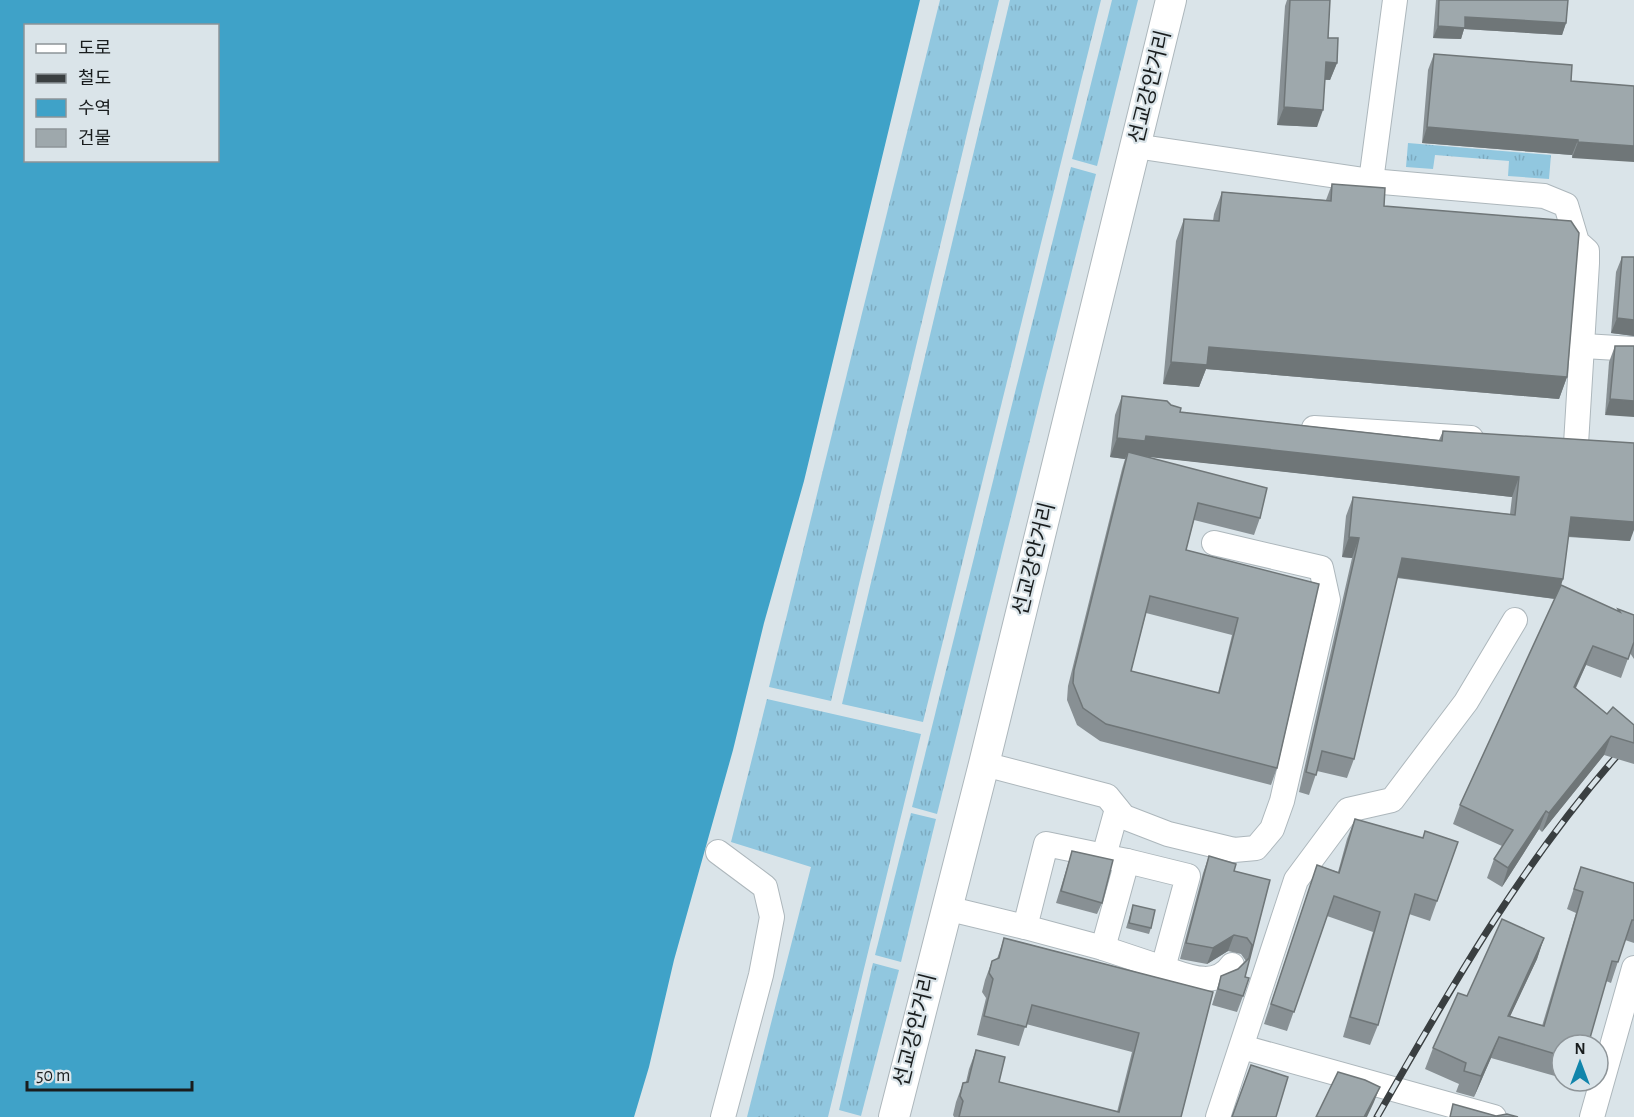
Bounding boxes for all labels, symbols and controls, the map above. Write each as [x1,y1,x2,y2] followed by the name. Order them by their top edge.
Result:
[24,24,219,162] legend
[1125,28,1174,146] street label: 선교강안거리
[78,40,111,58] text: 도로
[78,69,111,88] text: 철도
[78,99,111,118] text: 수역
[78,129,111,148] text: 건물
[1009,500,1058,618] street label: 선교강안거리
[890,971,939,1089] street label: 선교강안거리
[1550,1033,1610,1093] north arrow
[1574,1041,1586,1057] text: N
[27,1054,192,1092] scale bar
[36,1067,70,1085] text: 50 m

